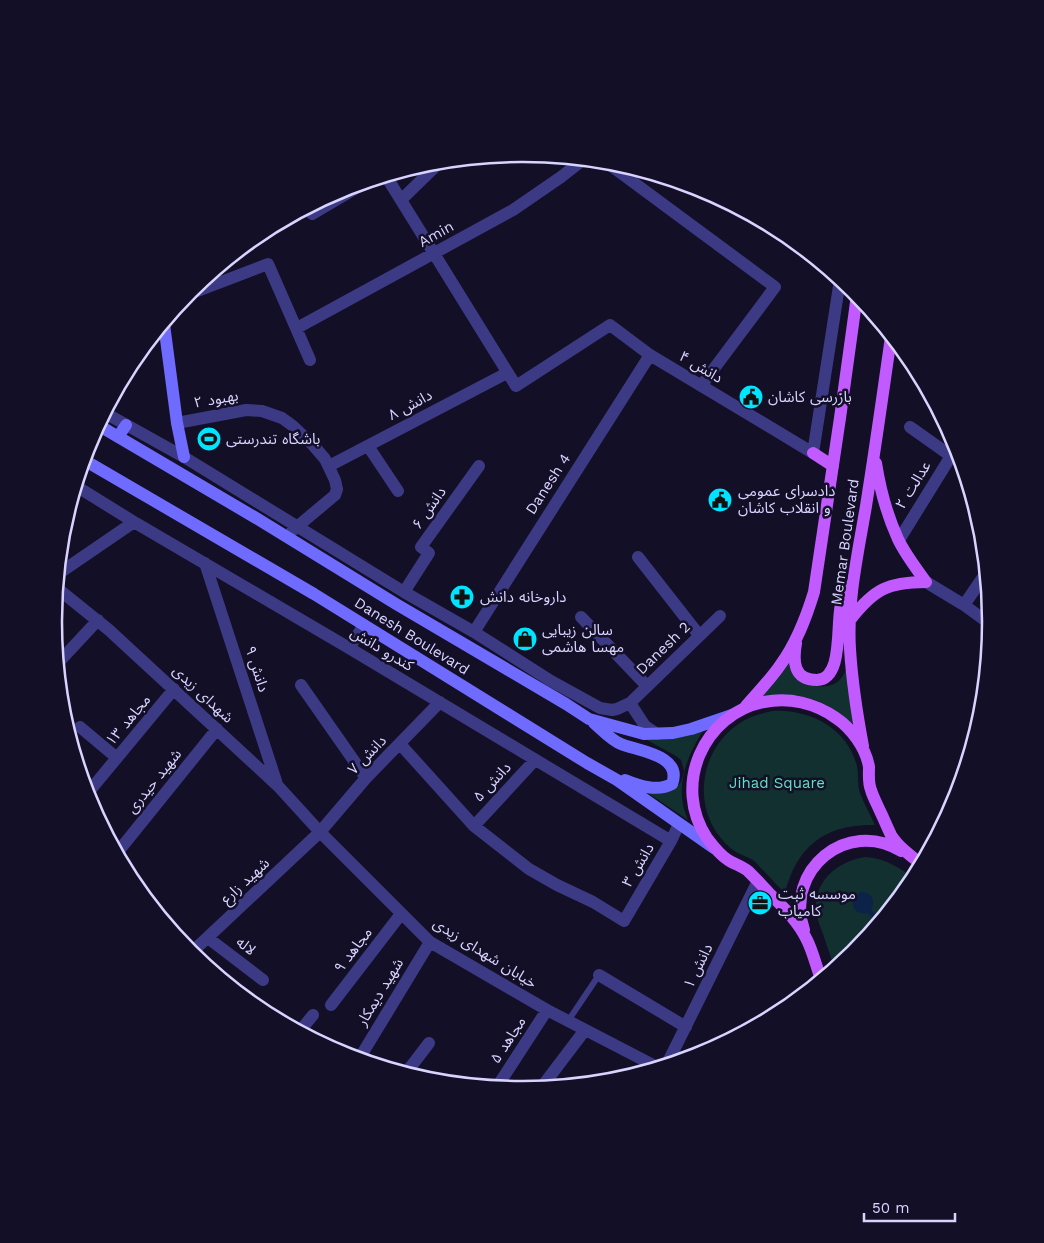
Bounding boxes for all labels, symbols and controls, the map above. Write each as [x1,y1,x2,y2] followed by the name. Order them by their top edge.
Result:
[415,217,457,251] street label: Amin
[676,347,726,387] street label: دانش ۴
[738,384,764,410] public building icon: بازرسی کاشان
[192,386,240,412] street label: بهبود ۲
[385,386,435,424] street label: دانش ۸
[768,388,852,406] place label: بازرسی کاشان
[196,426,222,452] sports icon: باشگاه تندرستی
[226,430,320,448] place label: باشگاه تندرستی
[522,450,574,518] street label: Danesh 4
[891,457,935,512] street label: عدالت ۲
[827,478,863,606] street label: Memar Boulevard
[738,482,836,517] place label: دادسرای عمومی و انقلاب کاشان
[408,483,450,533] street label: دانش ۶
[707,487,733,513] public building icon: دادسرای عمومی و انقلاب کاشان
[449,584,475,610] pharmacy icon: داروخانه دانش
[480,588,566,606] place label: داروخانه دانش
[351,593,473,679] street label: Danesh Boulevard
[632,618,694,678] street label: Danesh 2
[542,621,624,656] place label: سالن زیبایی مهسا هاشمی
[347,623,418,675] street label: کندرو دانش
[512,626,538,652] shop icon: سالن زیبایی مهسا هاشمی
[241,644,273,694] street label: دانش ۹
[169,661,237,727] street label: شهدای زیدی
[102,691,154,749] street label: مجاهد ۱۳
[344,732,390,778] street label: دانش ۷
[123,745,185,817] street label: شهید حیدری
[469,758,515,806] street label: دانش ۵
[729,774,825,792] park label: Jihad Square
[618,840,658,890] street label: دانش ۳
[217,854,275,910] street label: شهید زارع
[778,885,856,920] place label: موسسه ثبت کامیاب
[747,890,773,916] office icon: موسسه ثبت کامیاب
[430,914,540,992] street label: خیابان شهدای زیدی
[330,924,376,976] street label: مجاهد ۹
[233,933,259,959] street label: لاله
[679,941,717,991] street label: دانش ۱
[352,955,407,1030] street label: شهید دیمکار
[486,1013,530,1067] street label: مجاهد ۵
[864,1190,955,1222] scale bar
[872,1199,909,1217] text: 50 m

